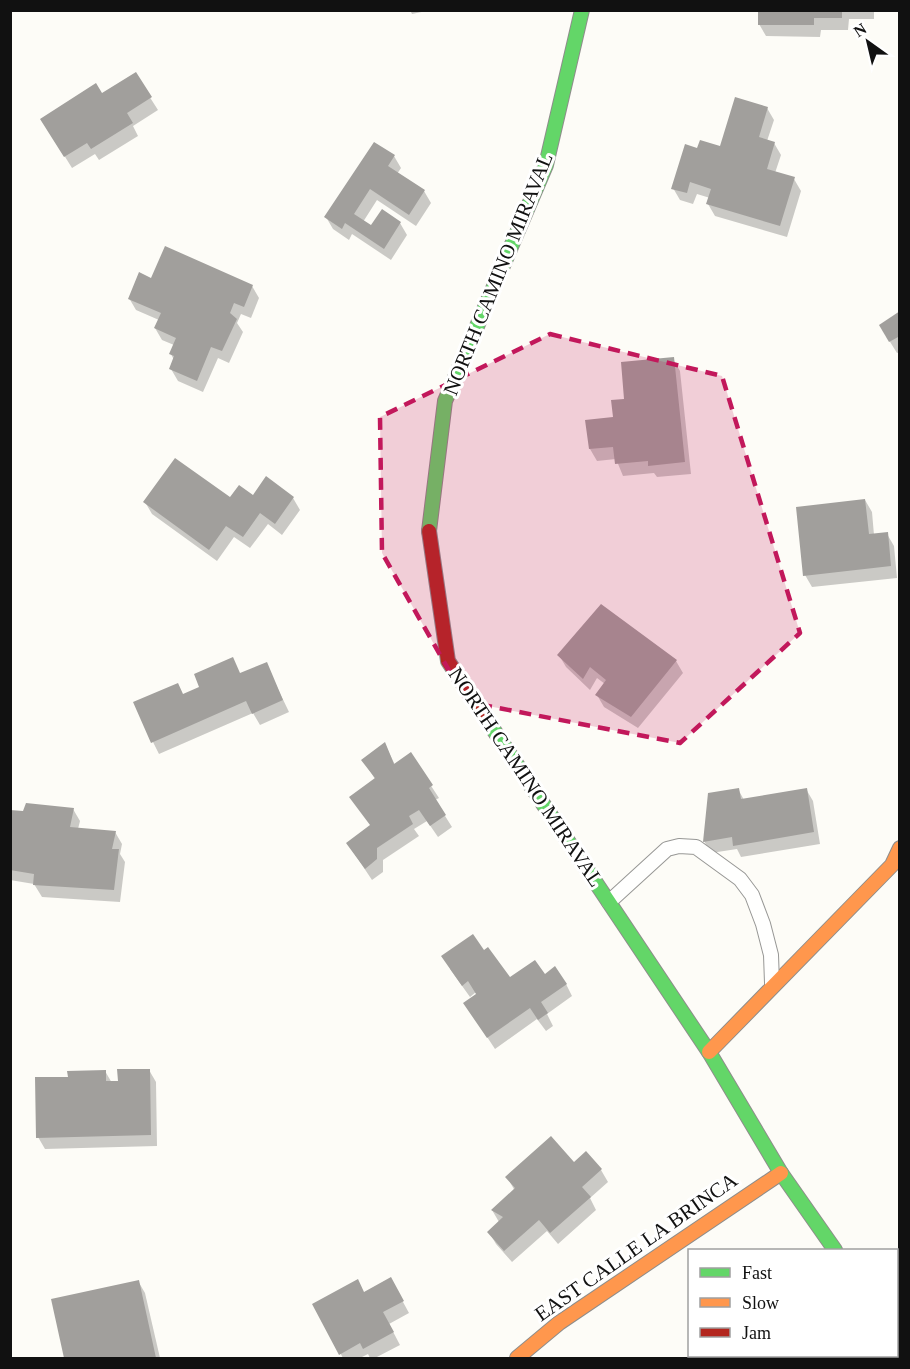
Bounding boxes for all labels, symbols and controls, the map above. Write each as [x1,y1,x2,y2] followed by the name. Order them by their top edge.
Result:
[838,12,898,72] north arrow
[850,19,870,40] text: N
[438,149,558,399] street label: NORTH CAMINO MIRAVAL
[444,663,608,891] street label: NORTH CAMINO MIRAVAL
[530,1167,743,1326] street label: EAST CALLE LA BRINCA
[688,1249,898,1357] legend
[742,1263,772,1283] text: Fast
[742,1293,779,1313] text: Slow
[742,1323,771,1343] text: Jam

